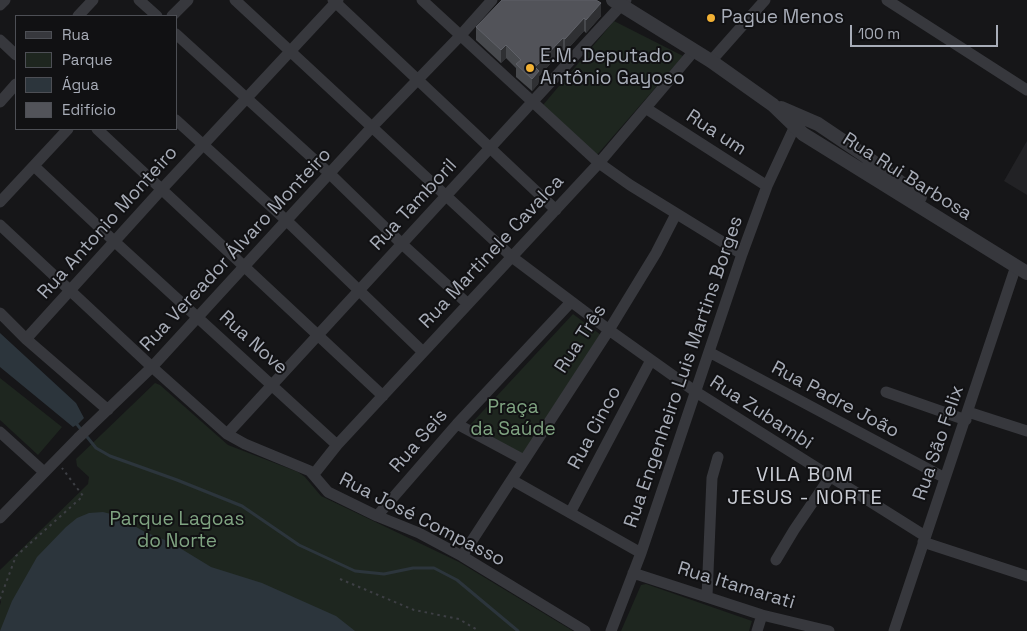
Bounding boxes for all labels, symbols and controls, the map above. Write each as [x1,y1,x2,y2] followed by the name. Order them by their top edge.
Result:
[721,7,844,29] place label: Pague Menos
[705,12,717,24] marker: Pague Menos
[15,15,178,130] legend
[852,15,1000,47] scale bar
[858,24,900,43] text: 100 m
[62,25,89,44] text: Rua
[540,46,685,90] place label: E.M. Deputado Antônio Gayoso
[62,50,113,69] text: Parque
[524,62,536,74] marker: E.M. Deputado Antônio Gayoso
[62,75,99,94] text: Água
[62,100,116,119] text: Edifício
[682,105,750,161] street label: Rua um
[838,128,976,226] street label: Rua Rui Barbosa
[33,142,183,304] street label: Rua Antonio Monteiro
[136,144,336,356] street label: Rua Vereador Álvaro Monteiro
[366,155,462,255] street label: Rua Tamboril
[415,171,569,333] street label: Rua Martinele Cavalca
[620,213,748,531] street label: Rua Engenheiro Luis Martins Borges
[550,300,612,378] street label: Rua Três
[214,306,292,380] street label: Rua Nove
[767,357,903,443] street label: Rua Padre João
[705,371,817,455] street label: Rua Zubambi
[564,382,626,474] street label: Rua Cinco
[909,382,969,504] street label: Rua São Felix
[470,397,556,441] park label: Praça da Saúde
[385,404,453,478] street label: Rua Seis
[726,464,884,511] district label: VILA BOM JESUS - NORTE
[335,468,509,572] street label: Rua José Compasso
[110,509,244,553] park label: Parque Lagoas do Norte
[675,557,797,615] street label: Rua Itamarati

